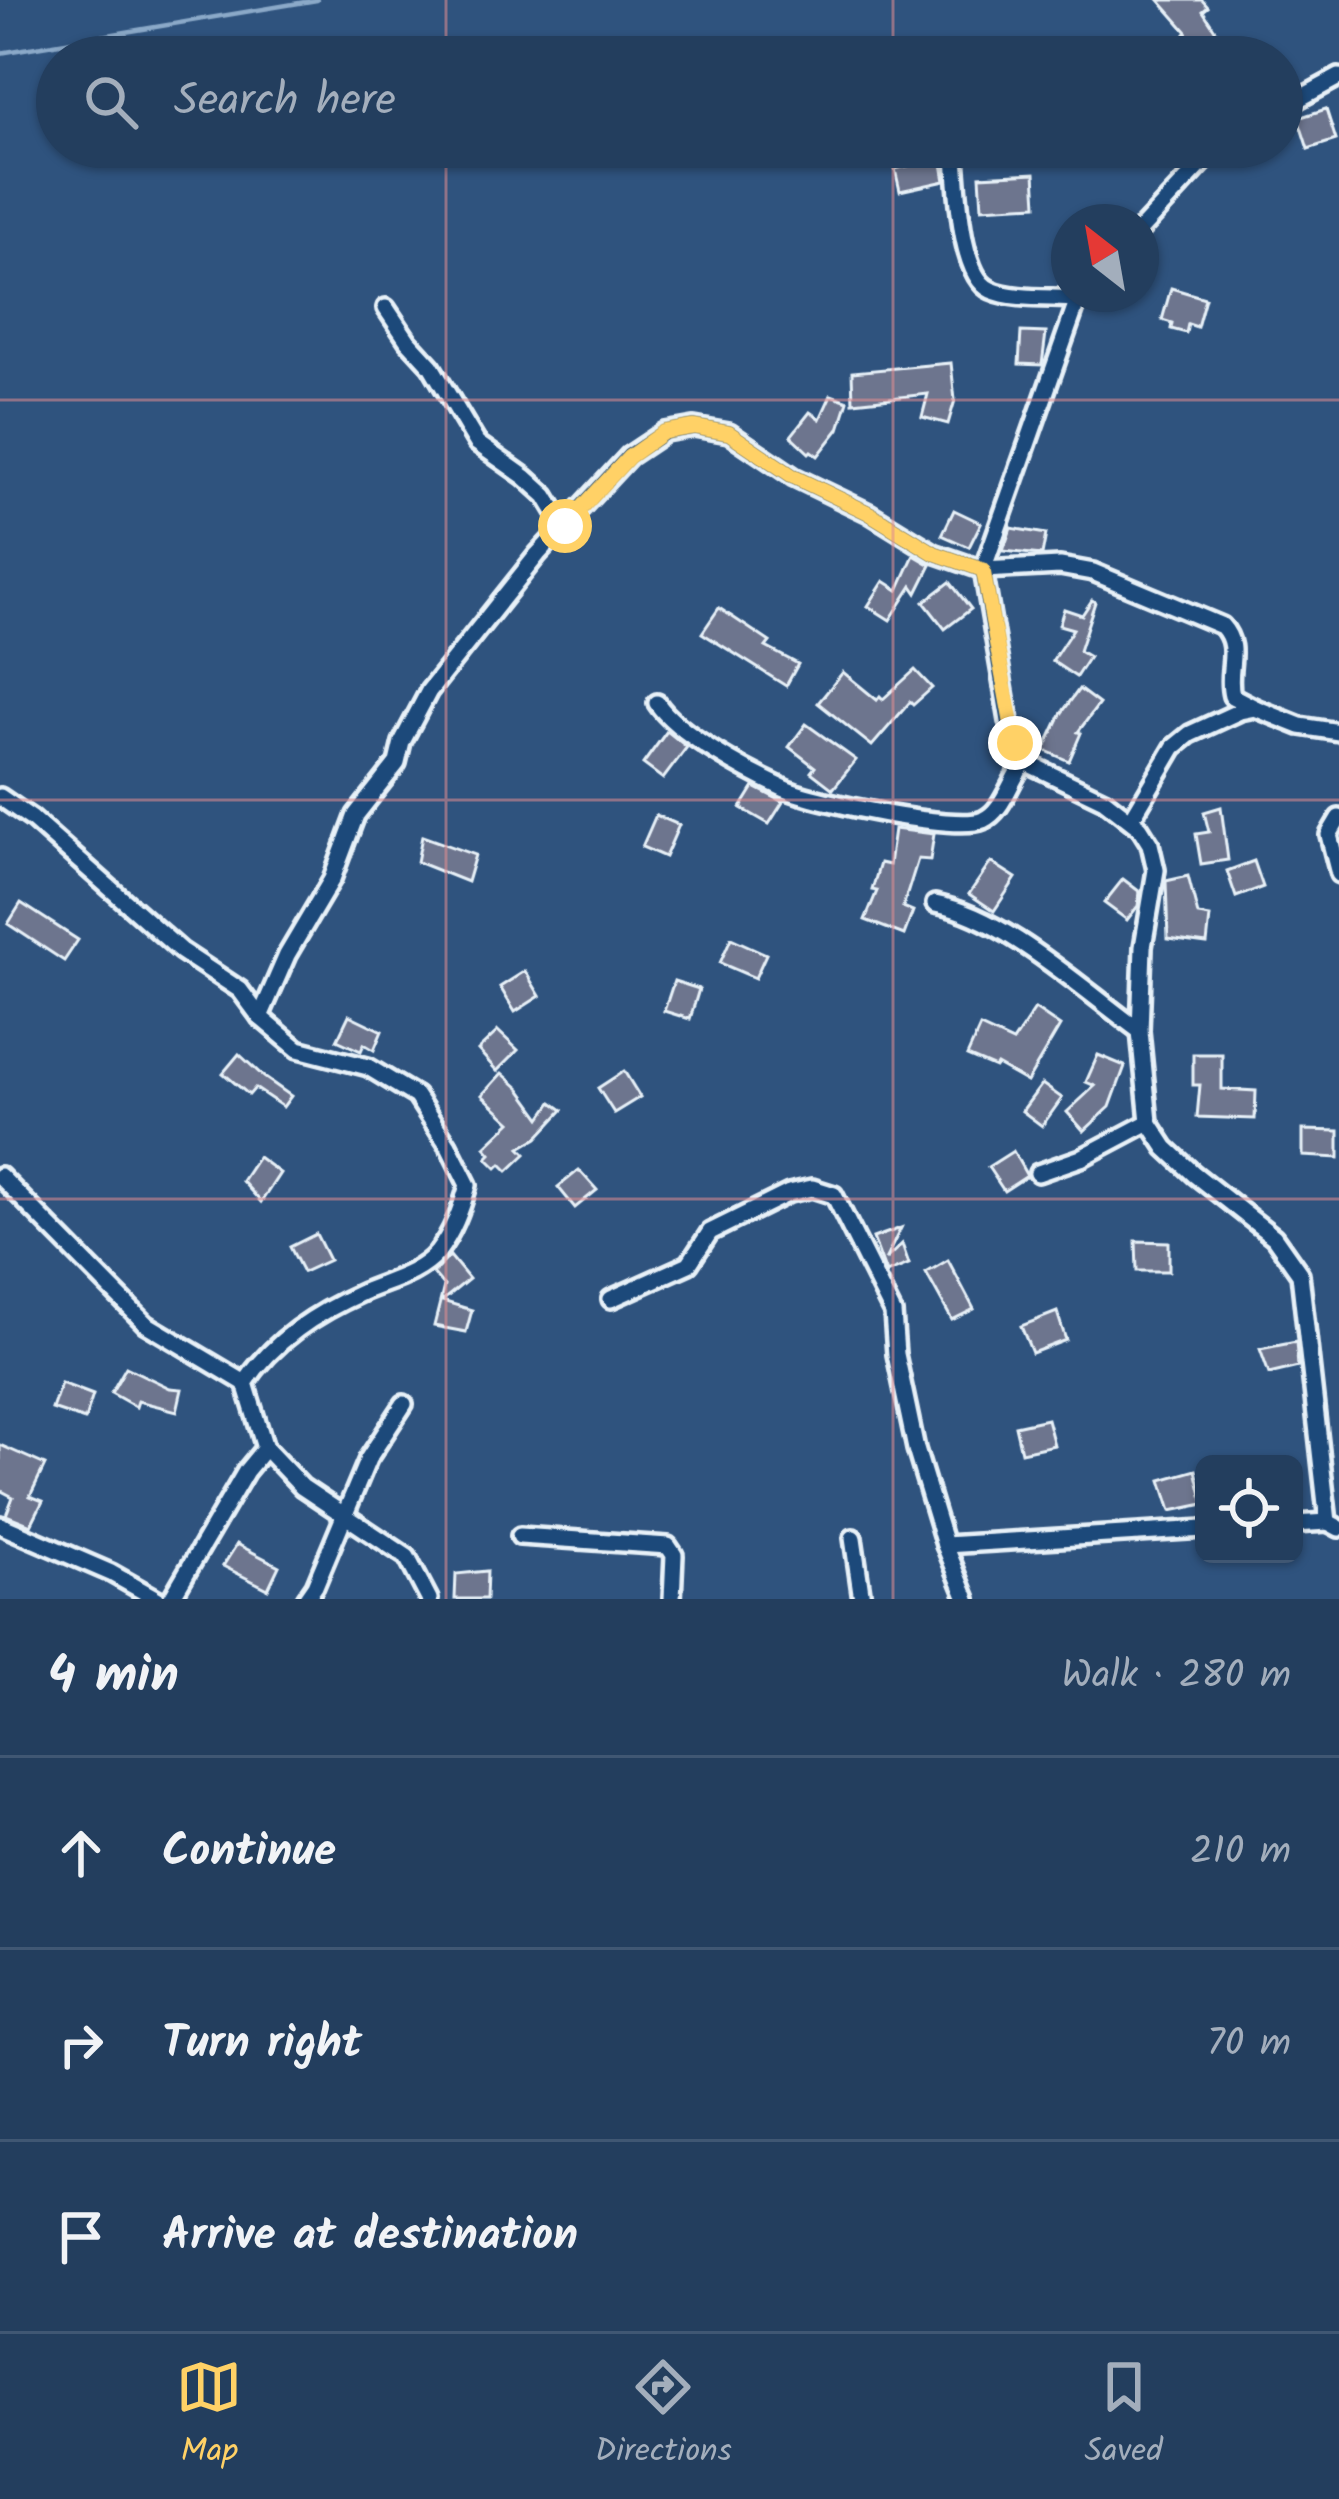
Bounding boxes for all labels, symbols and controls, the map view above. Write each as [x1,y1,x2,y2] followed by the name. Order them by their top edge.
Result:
[36,36,1303,168] search box
[174,66,396,138] text: Search here
[78,69,144,135] icon: search
[1051,204,1159,312] north arrow
[538,499,592,553] route start
[988,716,1042,770] route end
[1195,1455,1303,1563] map controls
[1195,1455,1303,1563] button: locate
[48,1637,179,1718] text: 4 min
[1062,1646,1291,1708] text: Walk · 280 m
[162,1817,336,1889] text: Continue
[48,1820,114,1886] icon: ahead
[1190,1822,1291,1884] text: 210 m
[162,2009,362,2081] text: Turn right
[48,2012,114,2078] icon: right
[1207,2014,1291,2076] text: 70 m
[162,2201,578,2273] text: Arrive at destination
[48,2204,114,2270] icon: arrive
[176,2354,242,2479] tab: Map
[595,2354,732,2479] tab: Directions
[1084,2354,1163,2479] tab: Saved

